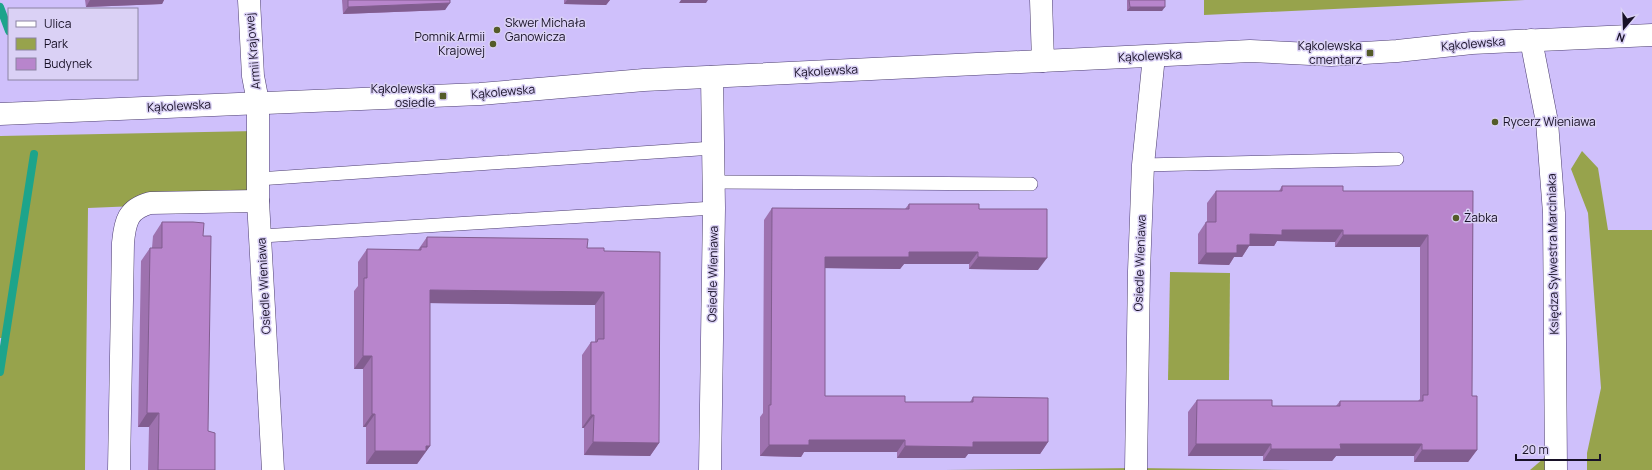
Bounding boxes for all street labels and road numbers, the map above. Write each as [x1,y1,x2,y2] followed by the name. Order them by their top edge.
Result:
[241,12,264,90] street label: Armii Krajowej
[1440,32,1506,55] street label: Kąkolewska
[1117,45,1182,66] street label: Kąkolewska
[793,60,858,81] street label: Kąkolewska
[470,80,536,103] street label: Kąkolewska
[146,95,211,116] street label: Kąkolewska
[1543,173,1562,335] street label: Księdza Sylwestra Marciniaka
[1129,214,1150,312] street label: Osiedle Wieniawa
[703,226,722,322] street label: Osiedle Wieniawa
[252,237,275,335] street label: Osiedle Wieniawa

